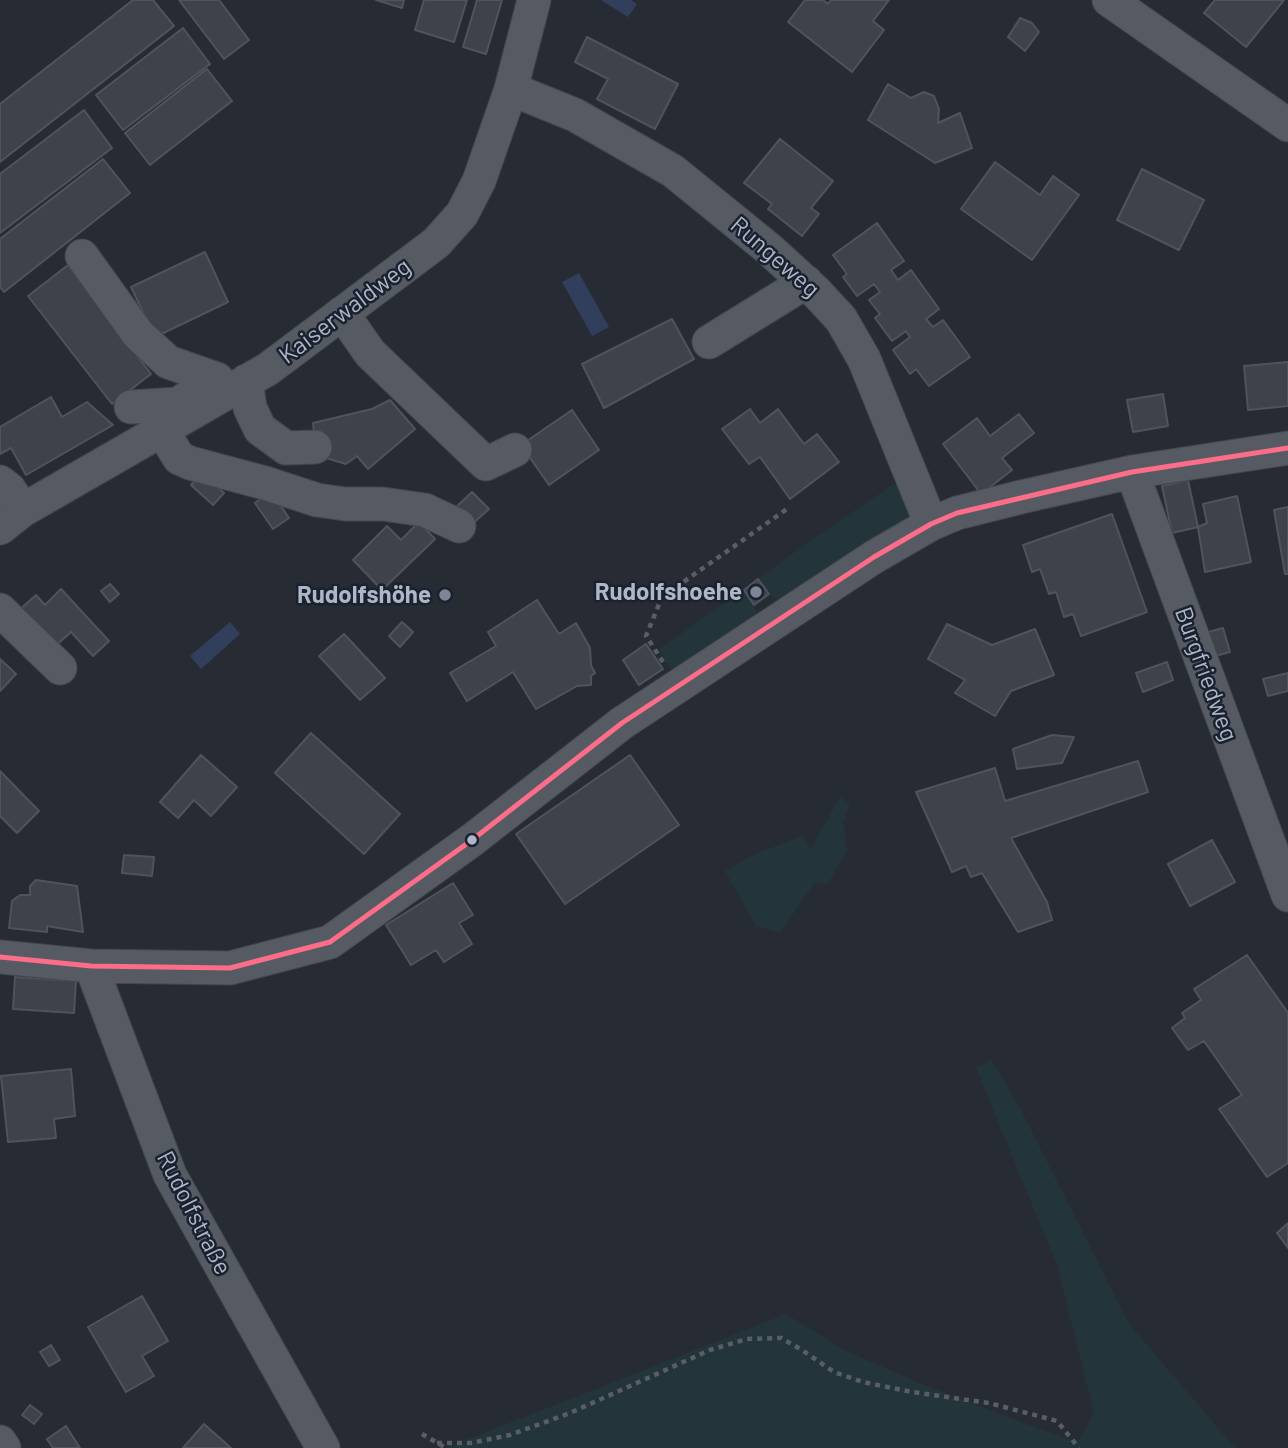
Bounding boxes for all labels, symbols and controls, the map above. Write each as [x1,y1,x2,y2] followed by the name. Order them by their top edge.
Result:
[725,211,825,303] street label: Rungeweg
[274,252,416,370] street label: Kaiserwaldweg
[595,578,742,606] place label: Rudolfshoehe
[297,581,431,609] place label: Rudolfshöhe
[748,584,764,600] marker: Rudolfshoehe
[437,587,453,603] marker: Rudolfshöhe
[1168,603,1244,745] street label: Burgfriedweg
[465,833,479,847] unlabelled marker
[151,1146,237,1280] street label: Rudolfstraße

